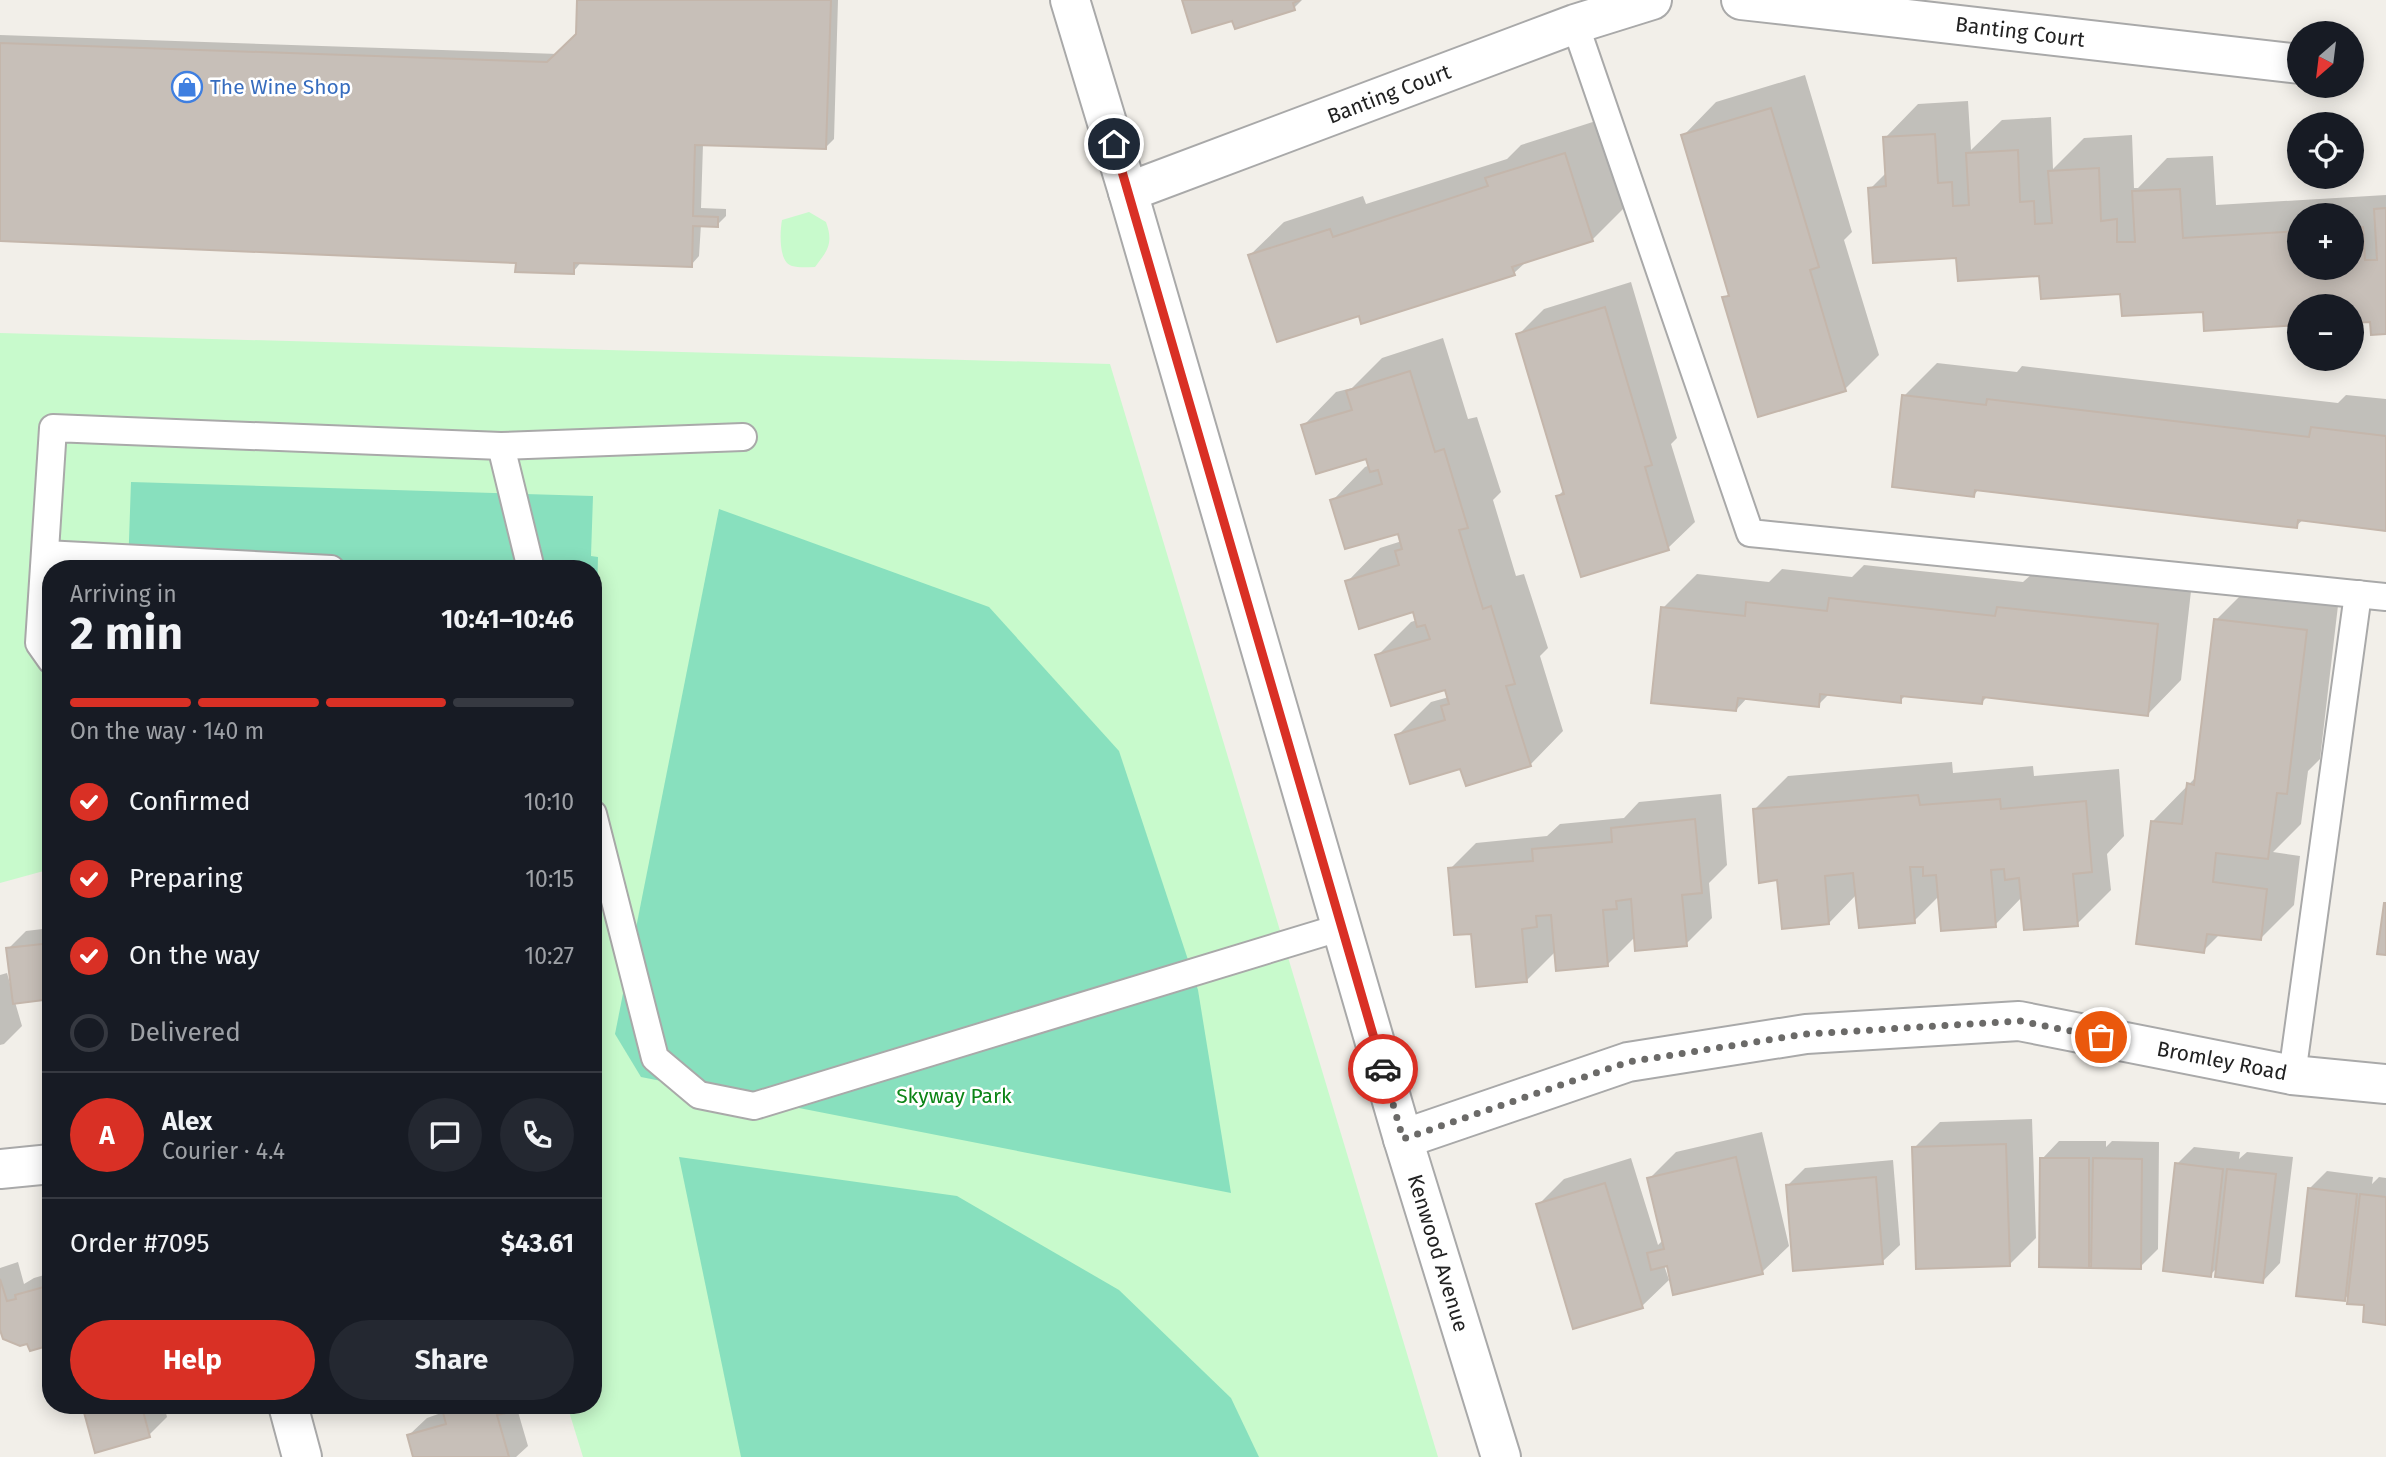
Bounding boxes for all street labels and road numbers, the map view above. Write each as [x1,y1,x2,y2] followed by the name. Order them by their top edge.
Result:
[1954,11,2087,53] street label: Banting Court
[1324,58,1455,129] street label: Banting Court
[2155,1036,2289,1086] street label: Bromley Road
[1402,1171,1474,1335] street label: Kenwood Avenue

